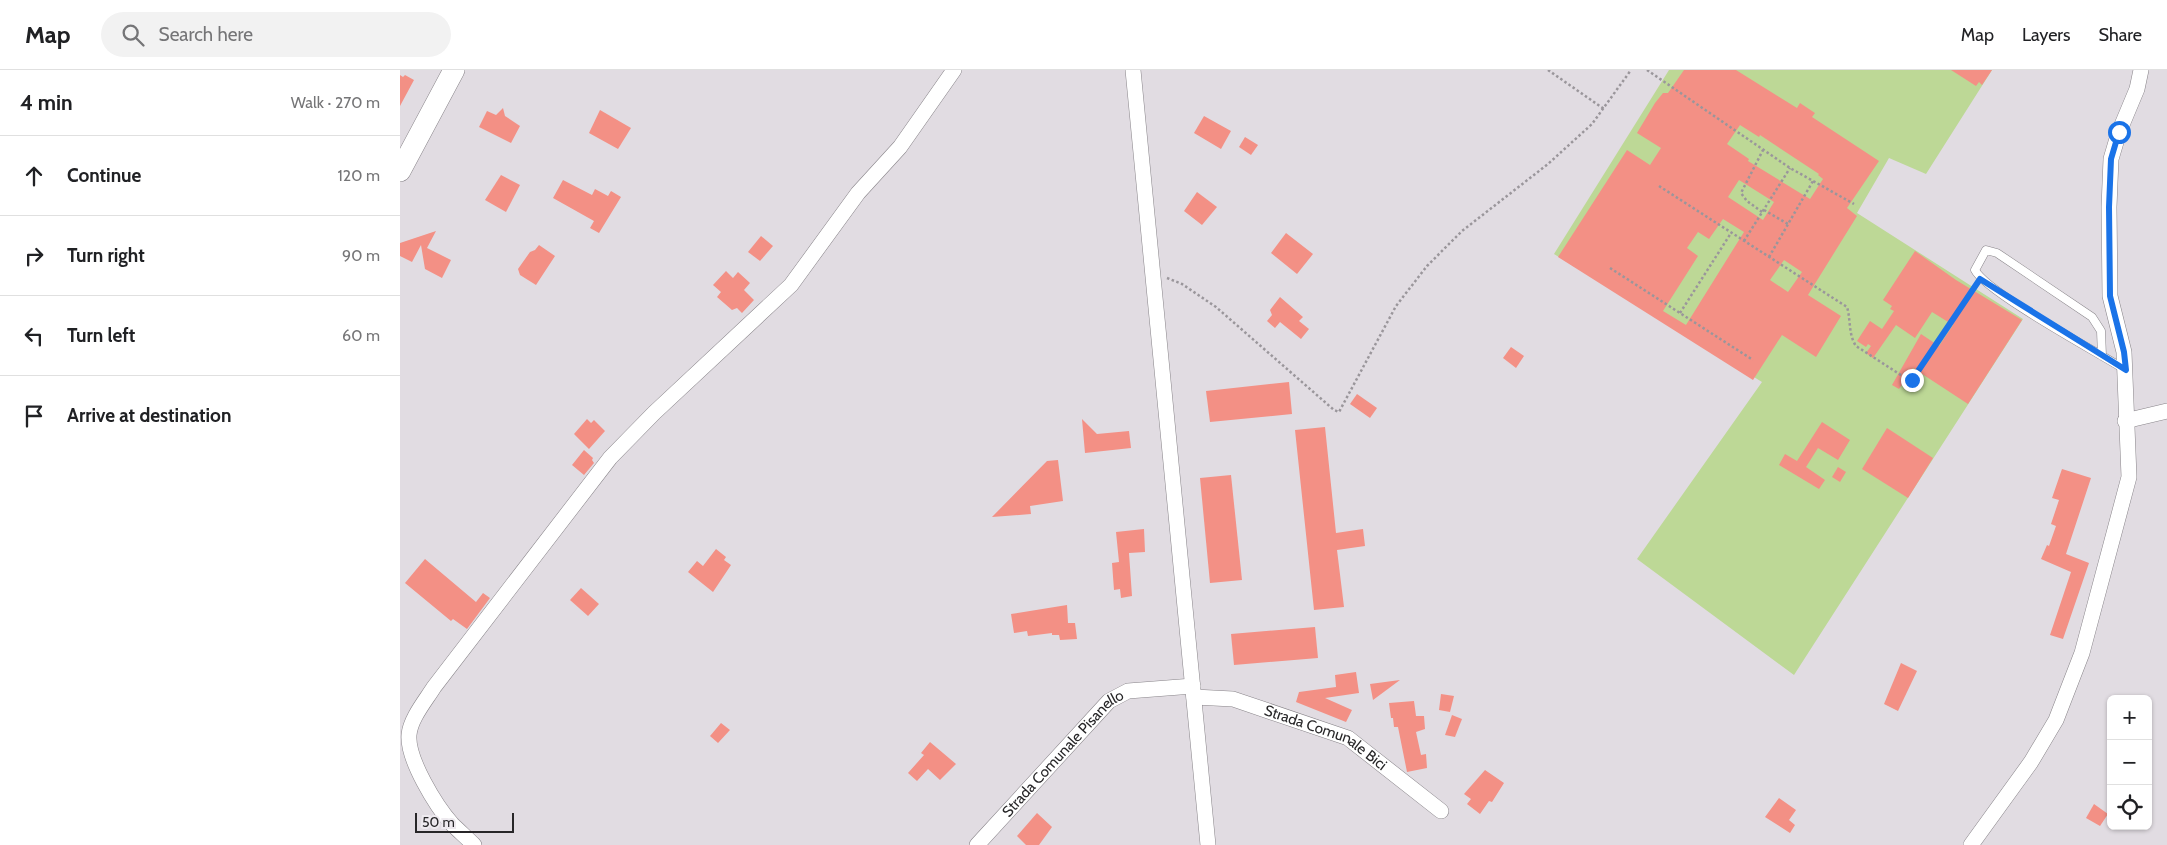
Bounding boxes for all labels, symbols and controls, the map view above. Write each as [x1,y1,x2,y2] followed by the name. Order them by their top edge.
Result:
[101,12,451,57] search box
[25,20,71,49] text: Map
[119,21,147,49] icon: search
[159,23,253,46] text: Search here
[1961,24,1994,46] text: Map
[2022,24,2071,46] text: Layers
[2099,24,2142,46] text: Share
[20,90,73,115] text: 4 min
[291,93,380,112] text: Walk · 270 m
[2108,121,2131,144] route start
[20,162,48,190] icon: ahead
[67,164,141,187] text: Continue
[338,166,380,185] text: 120 m
[20,242,48,270] icon: right
[67,244,145,267] text: Turn right
[342,246,380,265] text: 90 m
[20,322,48,350] icon: left
[67,324,135,347] text: Turn left
[342,326,380,345] text: 60 m
[1901,369,1924,392] route end
[20,402,48,430] icon: arrive
[67,404,231,427] text: Arrive at destination
[998,686,1127,821] street label: Strada Comunale Pisanello
[2107,695,2152,830] map controls
[2107,695,2152,740] button: +
[1262,701,1390,774] street label: Strada Comunale Bici
[2107,740,2152,785] button: −
[2107,785,2152,830] button: locate
[415,810,514,833] scale bar
[422,813,455,831] text: 50 m

